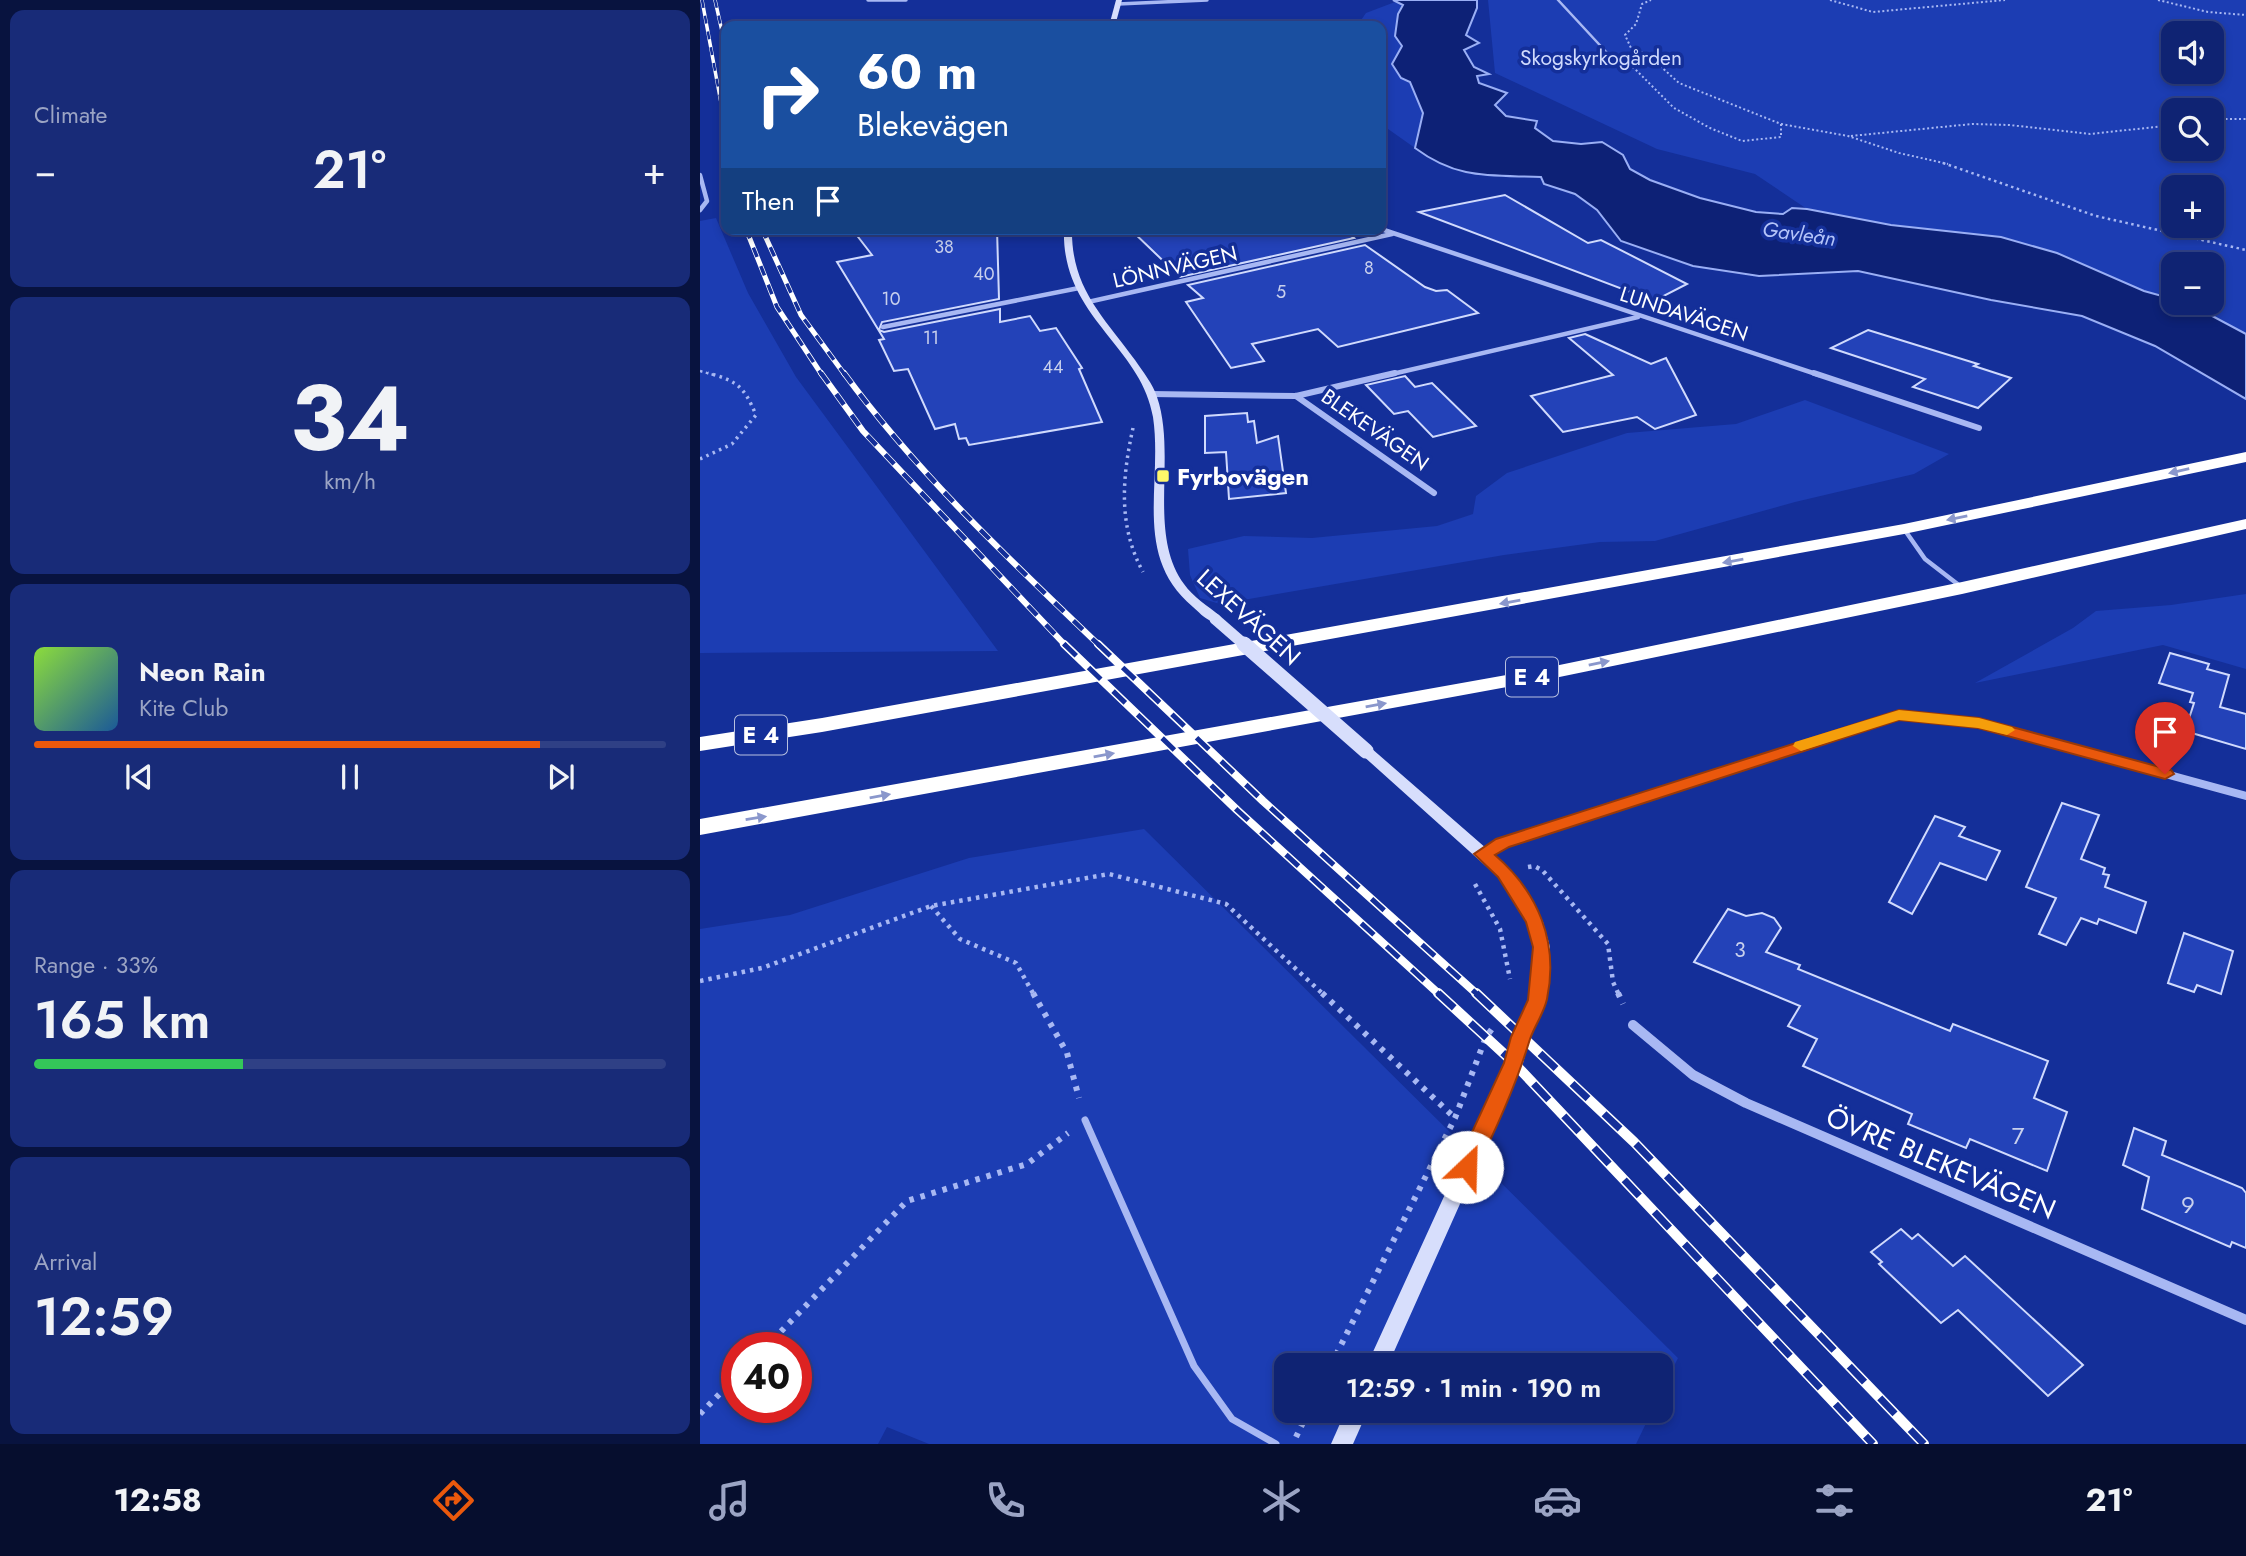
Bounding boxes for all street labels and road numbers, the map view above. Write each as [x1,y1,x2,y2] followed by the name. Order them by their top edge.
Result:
[1110,238,1240,296] street label: LÖNNVÄGEN
[1616,279,1752,349] street label: LUNDAVÄGEN
[1315,382,1435,478] street label: BLEKEVÄGEN
[1189,561,1309,673] street label: LEXEVÄGEN
[1506,657,1558,696] road number: E 4
[735,716,787,754] road number: E 4
[1820,1096,2062,1230] street label: ÖVRE BLEKEVÄGEN

